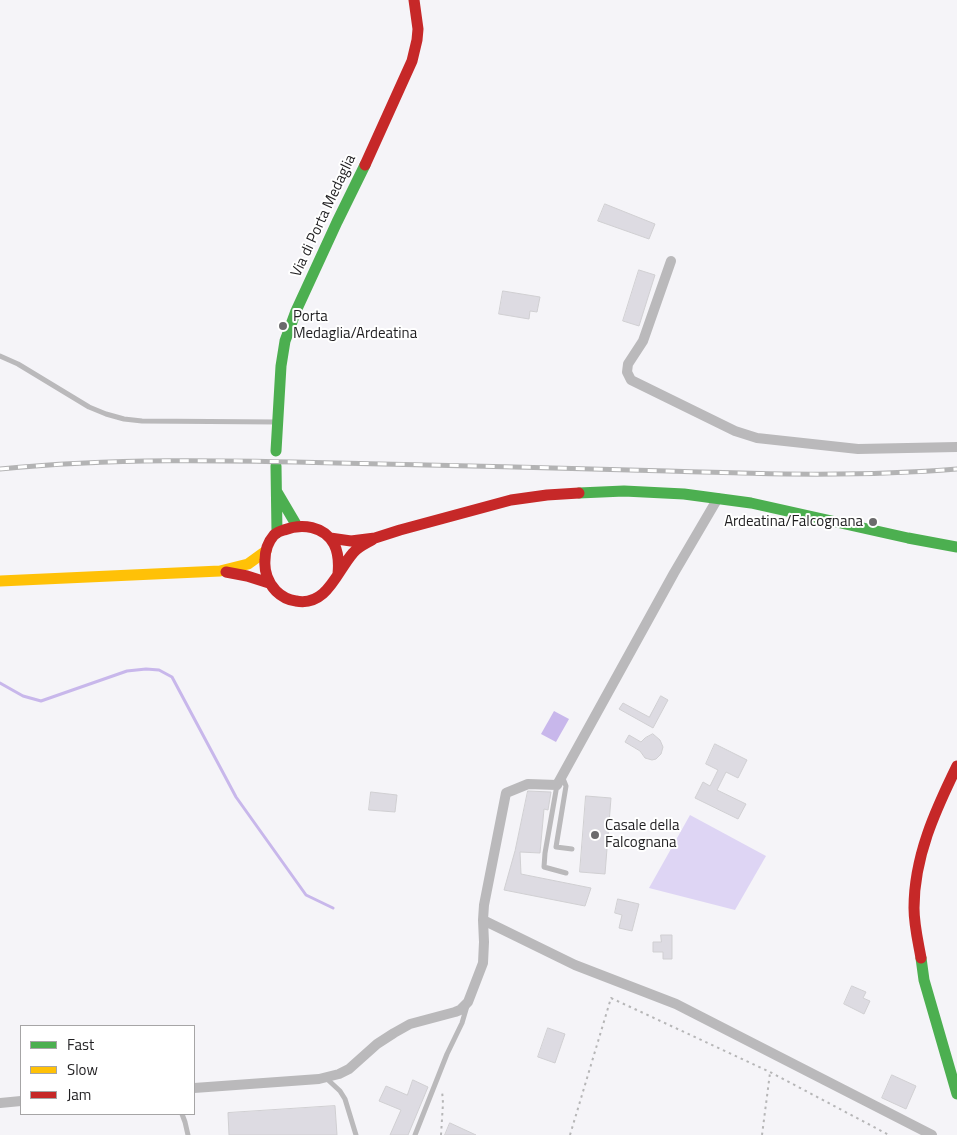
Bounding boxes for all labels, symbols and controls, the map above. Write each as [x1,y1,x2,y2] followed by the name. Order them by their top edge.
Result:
[288,152,360,280] street label: Via di Porta Medaglia
[293,308,417,343] place label: Porta Medaglia/Ardeatina
[277,320,289,332] marker: Porta Medaglia/Ardeatina
[724,513,863,531] place label: Ardeatina/Falcognana
[867,516,879,528] marker: Ardeatina/Falcognana
[605,817,679,852] place label: Casale della Falcognana
[589,829,601,841] marker: Casale della Falcognana
[20,1025,195,1115] legend
[67,1033,94,1056] text: Fast
[67,1058,98,1081] text: Slow
[67,1083,91,1106] text: Jam

